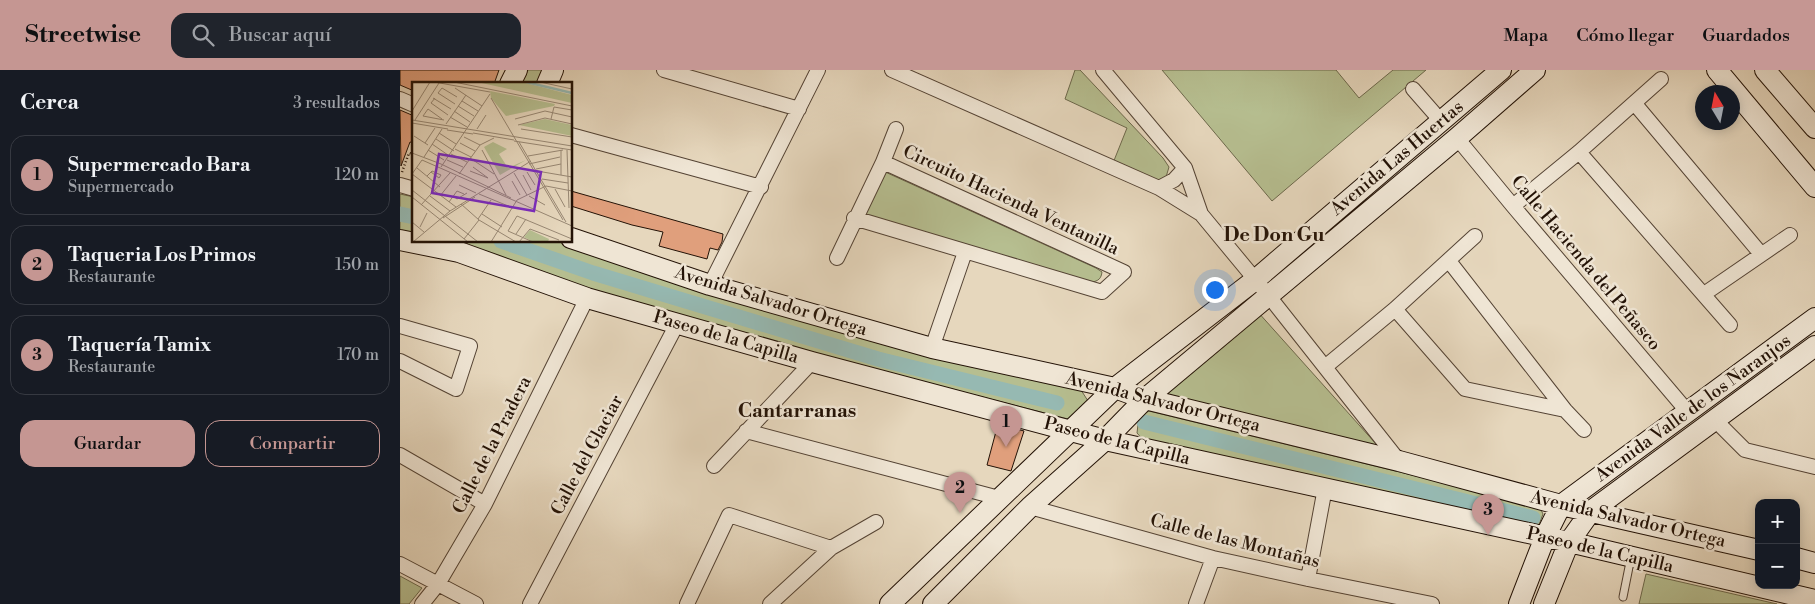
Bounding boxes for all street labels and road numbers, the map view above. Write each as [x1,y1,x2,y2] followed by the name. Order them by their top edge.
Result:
[1325,95,1469,221] street label: Avenida Las Huertas
[899,140,1123,261] street label: Circuito Hacienda Ventanilla
[1506,171,1666,355] street label: Calle Hacienda del Peñasco
[671,261,871,341] street label: Avenida Salvador Ortega
[651,305,802,369] street label: Paseo de la Capilla
[1590,329,1796,487] street label: Avenida Valle de los Naranjos
[1062,366,1264,438] street label: Avenida Salvador Ortega
[447,372,537,518] street label: Calle de la Pradera
[546,391,628,519] street label: Calle del Glaciar
[1041,412,1193,471] street label: Paseo de la Capilla
[1527,485,1729,553] street label: Avenida Salvador Ortega
[1148,509,1322,573] street label: Calle de las Montañas
[1524,522,1677,578] street label: Paseo de la Capilla

